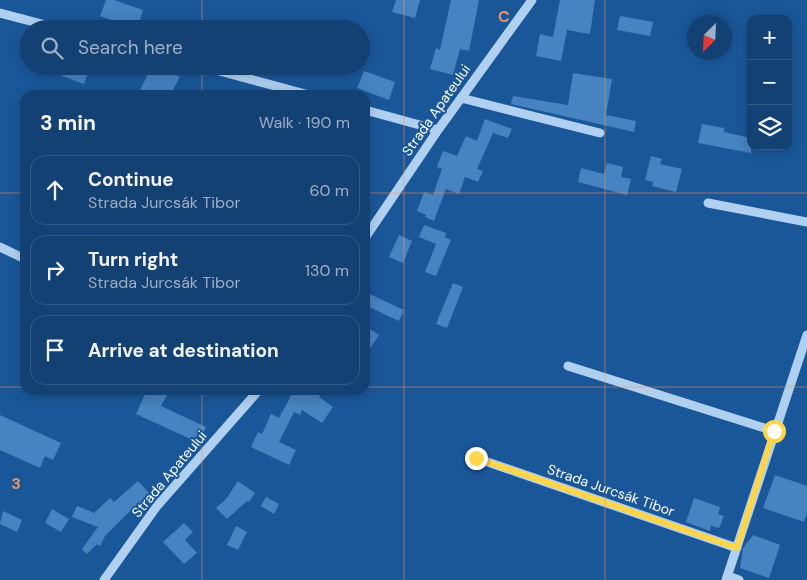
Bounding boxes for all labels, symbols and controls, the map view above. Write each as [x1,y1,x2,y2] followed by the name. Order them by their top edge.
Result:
[498,6,510,27] text: C
[687,15,732,60] north arrow
[747,15,792,150] map controls
[747,15,792,60] button: +
[20,20,370,75] search box
[38,34,66,62] icon: search
[78,35,183,60] text: Search here
[747,60,792,105] button: −
[398,61,474,159] street label: Strada Apateului
[747,105,792,150] button: layers
[40,109,96,137] text: 3 min
[259,112,350,133] text: Walk · 190 m
[88,167,174,192] text: Continue
[41,176,69,204] icon: ahead
[309,180,349,201] text: 60 m
[88,192,240,213] text: Strada Jurcsák Tibor
[88,247,178,272] text: Turn right
[41,256,69,284] icon: right
[305,260,349,281] text: 130 m
[88,272,240,293] text: Strada Jurcsák Tibor
[41,336,69,364] icon: arrive
[88,338,279,363] text: Arrive at destination
[763,420,786,443] route start
[127,427,211,521] street label: Strada Apateului
[465,447,488,470] route end
[545,460,677,520] street label: Strada Jurcsák Tibor
[11,473,21,494] text: 3

